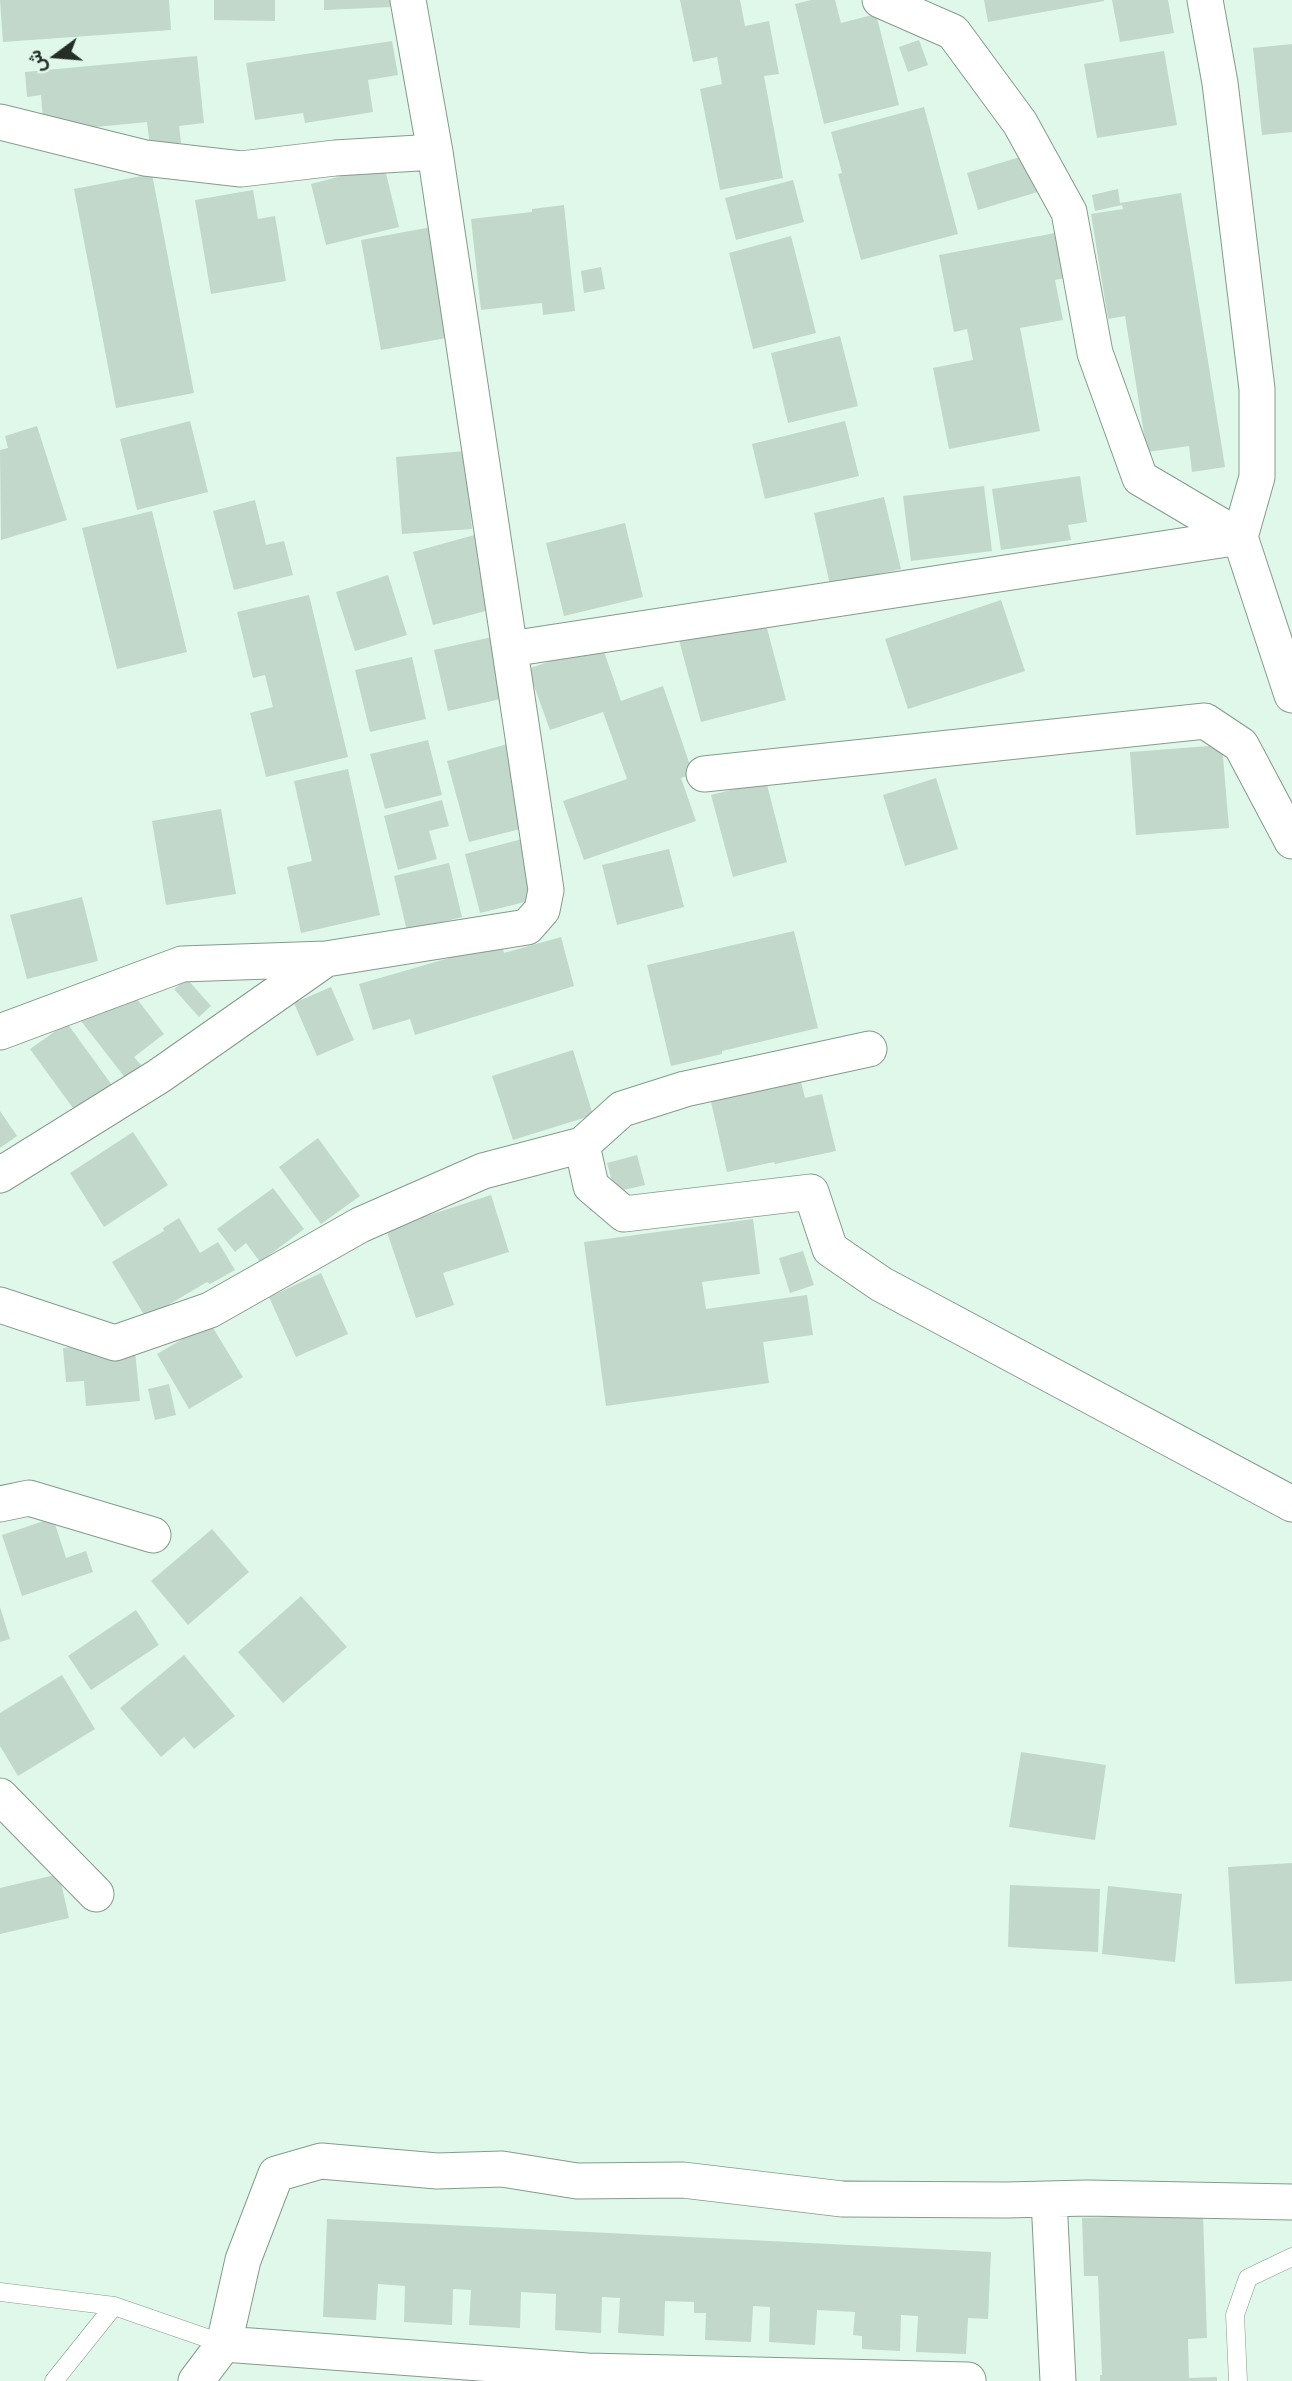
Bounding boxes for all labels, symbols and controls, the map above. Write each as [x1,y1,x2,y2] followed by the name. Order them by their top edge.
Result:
[21,21,91,91] north arrow
[22,48,50,76] text: ش

